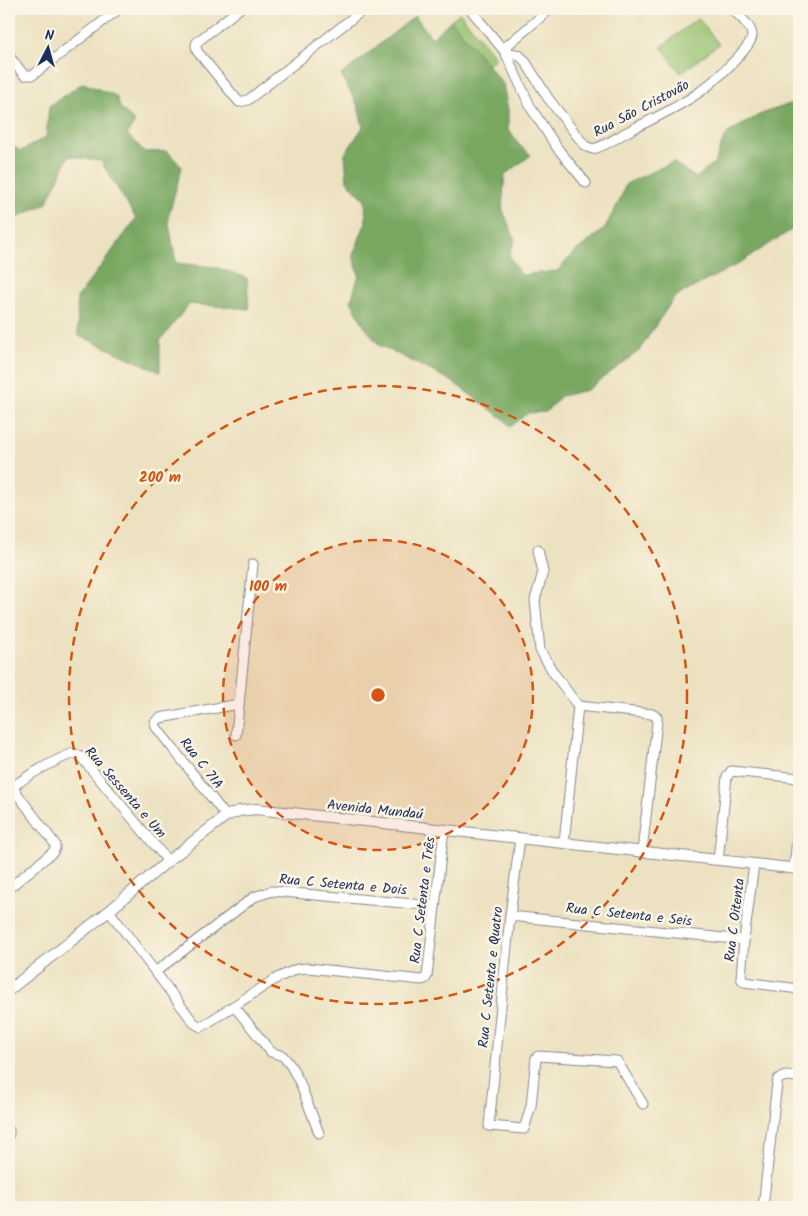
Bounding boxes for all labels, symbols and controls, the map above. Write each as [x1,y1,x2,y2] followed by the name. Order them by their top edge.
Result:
[22,22,72,72] north arrow
[44,25,55,47] text: N
[589,74,693,143] street label: Rua São Cristovão
[139,466,181,490] text: 200 m
[249,575,287,599] text: 100 m
[369,686,387,704] centre of rings
[174,733,228,794] street label: Rua C 71A
[79,742,171,843] street label: Rua Sessenta e Um
[326,794,424,826] street label: Avenida Mundaú
[404,835,442,965] street label: Rua C Setenta e Três
[278,868,408,902] street label: Rua C Setenta e Dois
[719,877,751,963] street label: Rua C Oitenta
[565,897,693,933] street label: Rua C Setenta e Seis
[473,905,509,1049] street label: Rua C Setenta e Quatro

